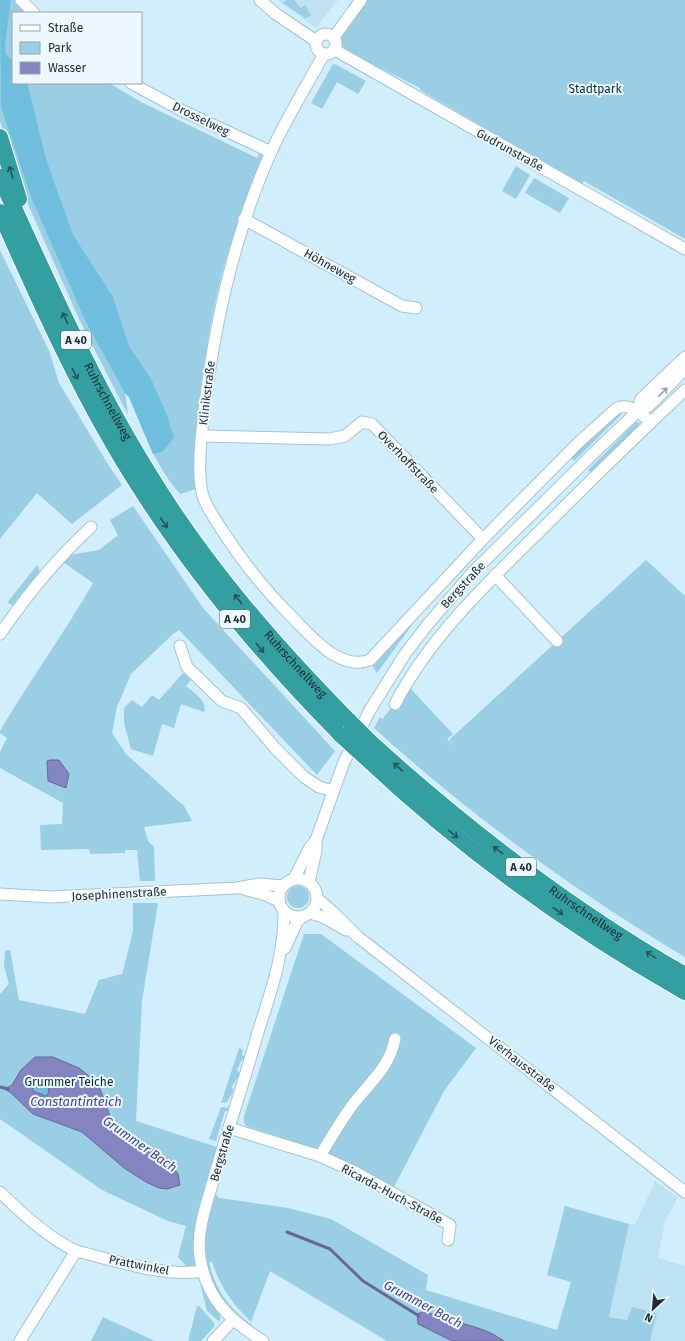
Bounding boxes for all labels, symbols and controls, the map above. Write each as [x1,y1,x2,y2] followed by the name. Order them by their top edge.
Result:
[12,12,142,84] legend
[48,21,83,35] text: Straße
[48,41,72,55] text: Park
[48,61,87,75] text: Wasser
[568,82,622,96] park label: Stadtpark
[170,99,232,139] street label: Drosselweg
[474,126,546,174] street label: Gudrunstraße
[7,166,14,179] one-way arrow
[302,246,359,286] street label: Höhneweg
[61,312,68,324] one-way arrow
[61,331,91,349] road number: A 40
[81,360,135,443] street label: Ruhrschnellweg
[196,360,218,426] street label: Klinikstraße
[72,368,80,380] one-way arrow
[658,387,668,397] one-way arrow
[375,428,441,496] street label: Overhoffstraße
[160,517,168,528] one-way arrow
[438,559,488,611] street label: Bergstraße
[234,594,243,604] one-way arrow
[220,610,250,628] road number: A 40
[261,628,330,701] street label: Ruhrschnellweg
[255,643,264,654] one-way arrow
[393,763,403,772] one-way arrow
[448,829,459,838] one-way arrow
[492,846,503,855] one-way arrow
[506,858,536,876] road number: A 40
[546,883,626,943] street label: Ruhrschnellweg
[71,885,167,903] street label: Josephinenstraße
[552,907,563,915] one-way arrow
[646,951,657,960] one-way arrow
[486,1033,558,1095] street label: Vierhausstraße
[25,1075,113,1089] park label: Grummer Teiche
[30,1094,122,1109] water label: Constantinteich
[100,1113,180,1175] water label: Grummer Bach
[207,1123,237,1183] street label: Bergstraße
[339,1161,445,1227] street label: Ricarda-Huch-Straße
[108,1252,171,1278] street label: Prattwinkel
[381,1277,465,1331] water label: Grummer Bach
[633,1289,673,1329] north arrow
[643,1310,655,1325] text: N

